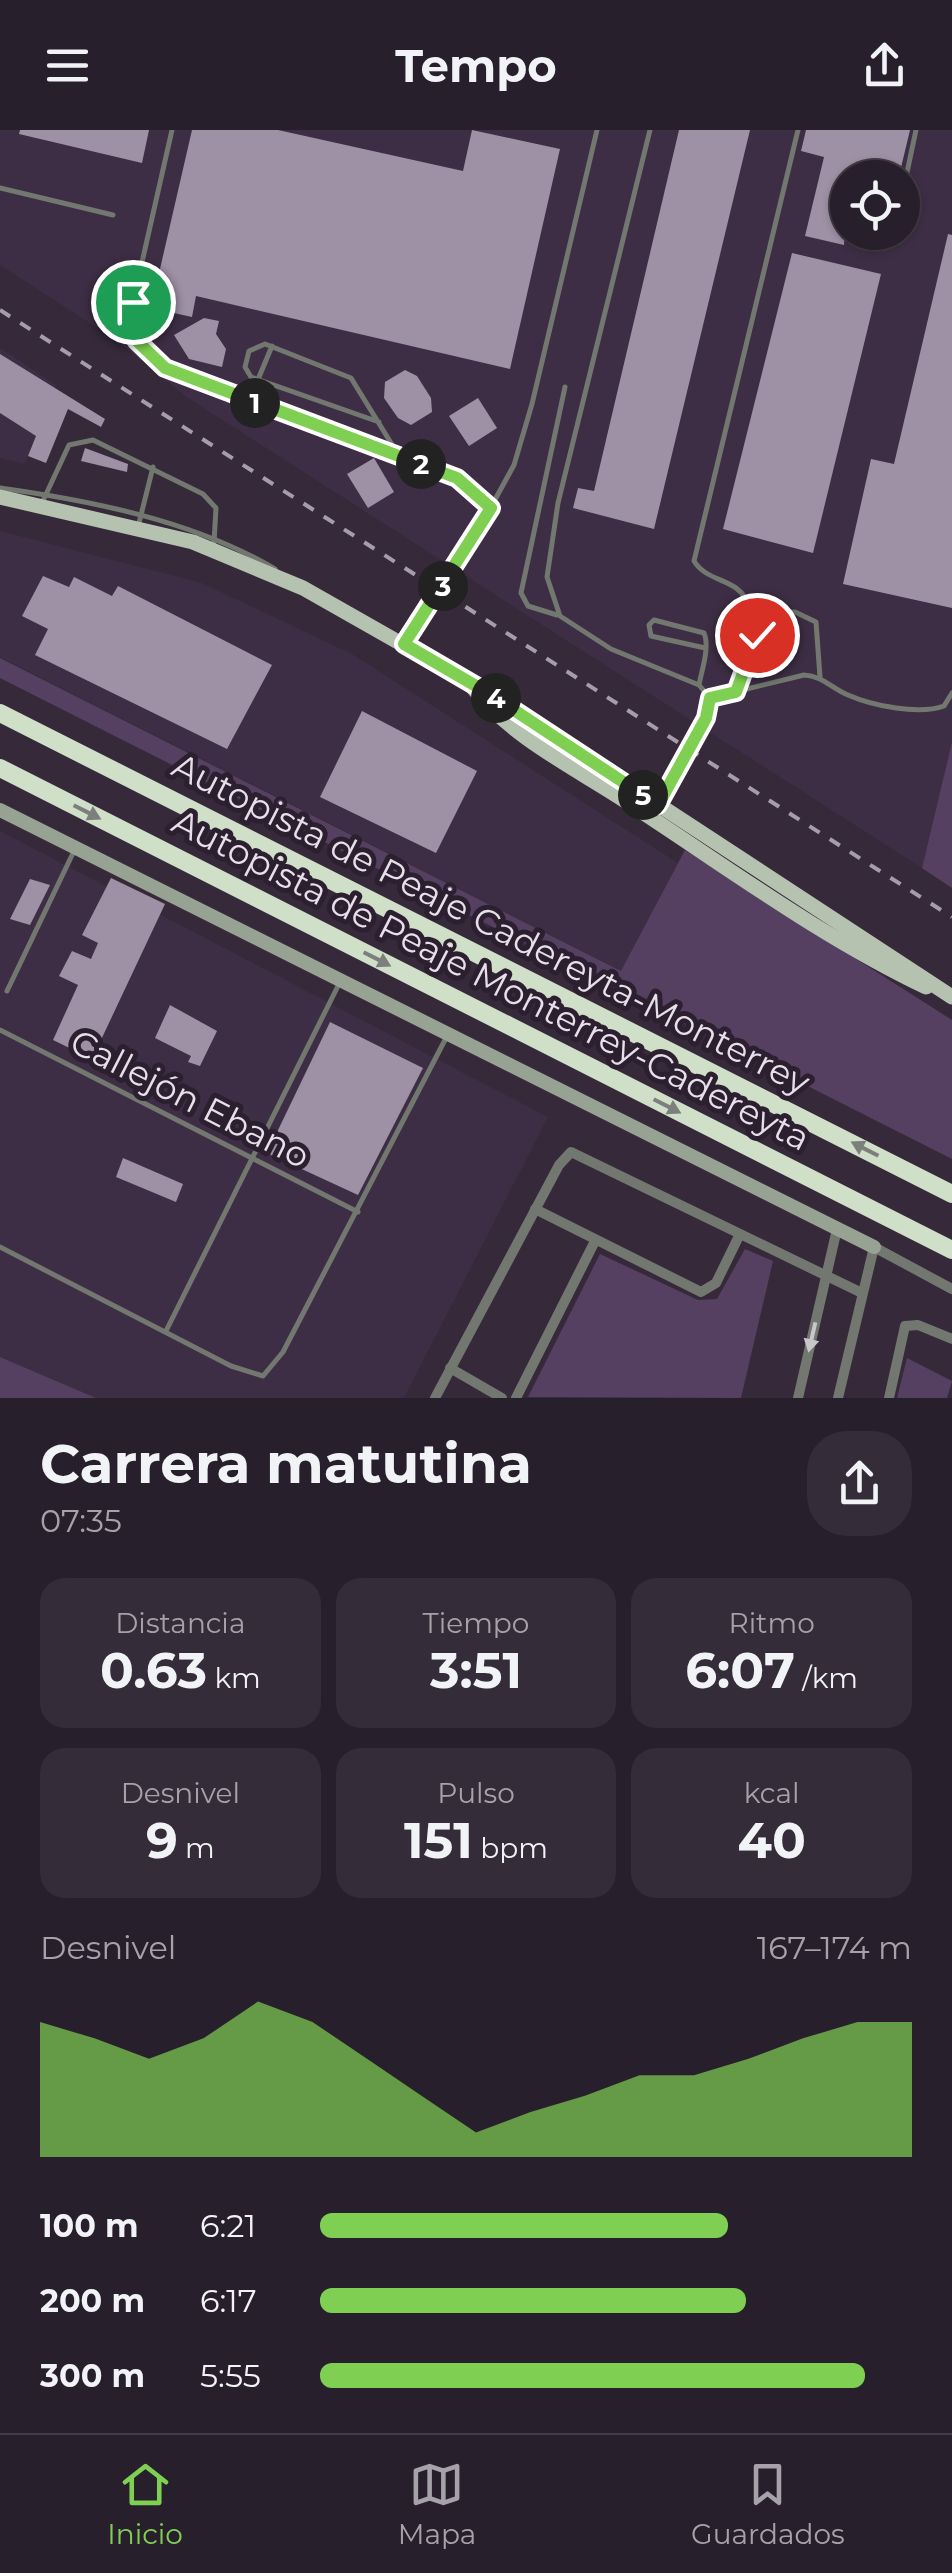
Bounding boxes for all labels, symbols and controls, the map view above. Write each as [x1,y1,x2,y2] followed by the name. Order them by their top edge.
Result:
[40,38,95,93] icon: menu
[395,38,557,93] text: Tempo
[857,38,912,93] icon: share
[830,160,920,250] map controls
[830,160,920,250] button: locate
[91,260,176,345] pin
[106,275,161,330] icon: arrive
[230,378,280,428] pin: 1
[250,386,260,420] text: 1
[396,439,446,489] pin: 2
[413,447,429,481] text: 2
[418,561,468,611] pin: 3
[435,569,451,603] text: 3
[715,593,800,678] pin
[730,608,785,663] icon: check
[471,673,521,723] pin: 4
[486,681,506,715] text: 4
[165,743,817,1104] street label: Autopista de Peaje Cadereyta-Monterrey
[618,770,668,820] pin: 5
[635,778,651,812] text: 5
[165,799,817,1160] street label: Autopista de Peaje Monterrey-Cadereyta
[73,803,102,820] one-way arrow
[362,950,391,967] one-way arrow
[63,1020,317,1177] street label: Callejón Ebano
[652,1097,681,1114] one-way arrow
[851,1141,880,1158] one-way arrow
[804,1322,819,1353] one-way arrow
[40,1430,532,1497] text: Carrera matutina
[807,1431,912,1536] button: share
[40,1501,122,1540] text: 07:35
[115,1606,245,1640] text: Distancia
[423,1606,529,1640] text: Tiempo
[729,1606,815,1640] text: Ritmo
[100,1640,207,1701] text: 0.63
[430,1640,522,1701] text: 3:51
[685,1640,795,1701] text: 6:07
[207,1661,261,1695] text: km
[795,1661,858,1695] text: /km
[121,1776,240,1810] text: Desnivel
[437,1776,515,1810] text: Pulso
[744,1776,800,1810] text: kcal
[146,1810,178,1871] text: 9
[404,1810,473,1871] text: 151
[737,1810,806,1871] text: 40
[178,1831,215,1865] text: m
[473,1831,548,1865] text: bpm
[40,1928,176,1967] text: Desnivel
[757,1928,912,1967] text: 167–174 m
[40,2206,139,2245] text: 100 m
[200,2206,256,2245] text: 6:21
[40,2281,145,2320] text: 200 m
[200,2281,257,2320] text: 6:17
[40,2356,145,2395] text: 300 m
[200,2356,261,2395] text: 5:55
[107,2457,183,2551] tab: Inicio
[398,2457,476,2551] tab: Mapa
[691,2457,845,2551] tab: Guardados

